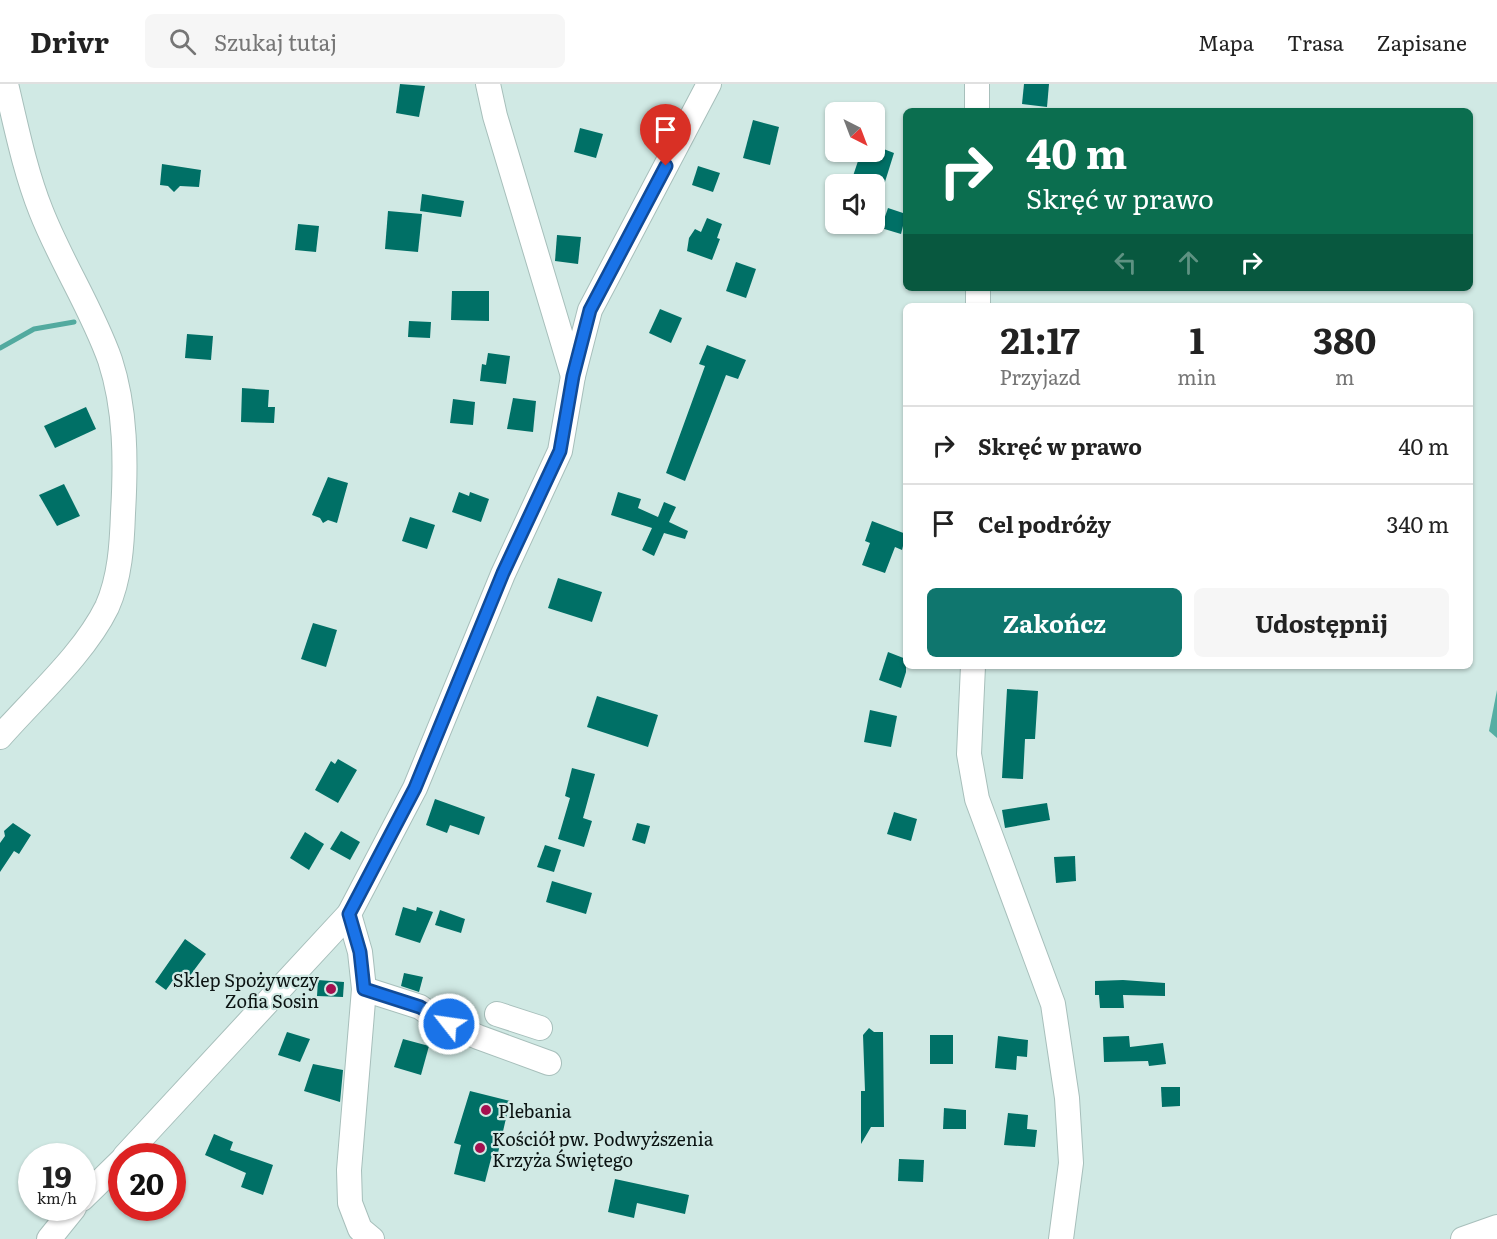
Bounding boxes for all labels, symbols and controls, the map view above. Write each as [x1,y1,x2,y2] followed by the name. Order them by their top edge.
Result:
[145,14,565,68] search box
[30,20,109,62] text: Drivr
[166,25,199,58] icon: search
[214,25,337,58] text: Szukaj tutaj
[1198,26,1254,57] text: Mapa
[1287,26,1344,57] text: Trasa
[1377,26,1467,57] text: Zapisane
[825,102,885,162] north arrow
[825,102,885,234] map controls
[640,104,691,166] pin
[649,113,682,146] icon: arrive
[1026,120,1127,182] text: 40 m
[927,132,1005,210] icon: right
[825,174,885,234] button: sound
[1026,177,1214,217] text: Skręć w prawo
[1109,246,1142,279] icon: left
[1172,246,1205,279] icon: ahead
[1235,246,1268,279] icon: right
[1000,312,1080,365] text: 21:17
[1189,312,1204,365] text: 1
[1313,312,1377,365] text: 380
[999,361,1081,391] text: Przyjazd
[1177,361,1217,391] text: min
[1335,361,1354,391] text: m
[927,429,960,462] icon: right
[978,429,1142,462] text: Skręć w prawo
[1398,429,1449,462] text: 40 m
[927,507,960,540] icon: arrive
[978,507,1111,540] text: Cel podróży
[1387,507,1449,540] text: 340 m
[927,588,1182,657] button: Zakończ
[1194,588,1449,657] button: Udostępnij
[173,966,320,1014] place label: Sklep Spożywczy Zofia Sosin
[324,982,338,996] marker: Sklep Spożywczy Zofia Sosin
[417,992,481,1056] position arrow
[498,1097,572,1124] place label: Plebania
[479,1103,493,1117] marker: Plebania
[492,1125,714,1173] place label: Kościół pw. Podwyższenia Krzyża Świętego
[473,1141,487,1155] marker: Kościół pw. Podwyższenia Krzyża Świętego
[108,1143,186,1221] speed limit sign: 20
[42,1153,72,1197] text: 19
[37,1186,77,1209] text: km/h

